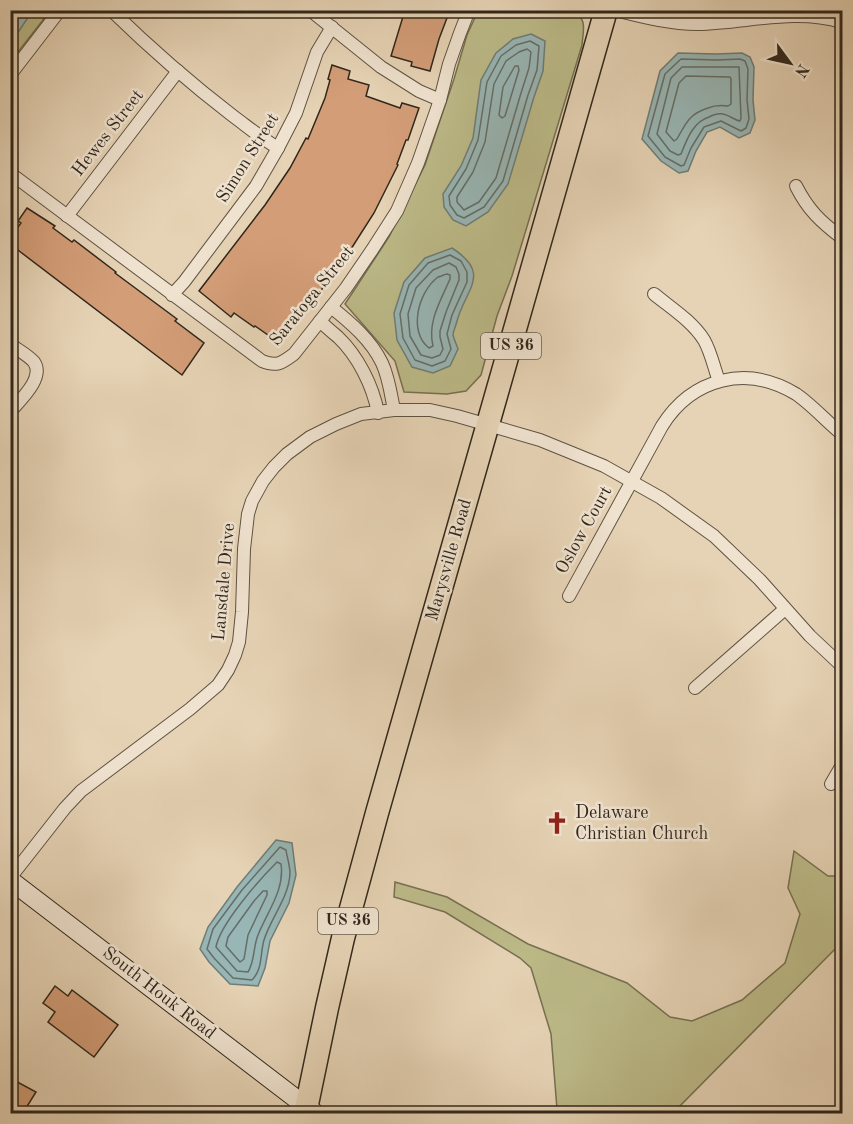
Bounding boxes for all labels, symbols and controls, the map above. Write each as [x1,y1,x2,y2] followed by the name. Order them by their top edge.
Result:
[760,33,820,93] north arrow
[790,61,811,80] text: N
[69,86,147,180] street label: Hewes Street
[213,110,283,206] street label: Simon Street
[266,243,358,349] street label: Saratoga Street
[481,333,541,359] road number: US 36
[553,483,615,577] street label: Oslow Court
[423,497,475,623] street label: Marysville Road
[210,522,238,642] street label: Lansdale Drive
[575,804,708,843] place label: Delaware Christian Church
[544,810,570,836] church icon: Delaware Christian Church
[318,908,378,934] road number: US 36
[99,943,219,1043] street label: South Houk Road

